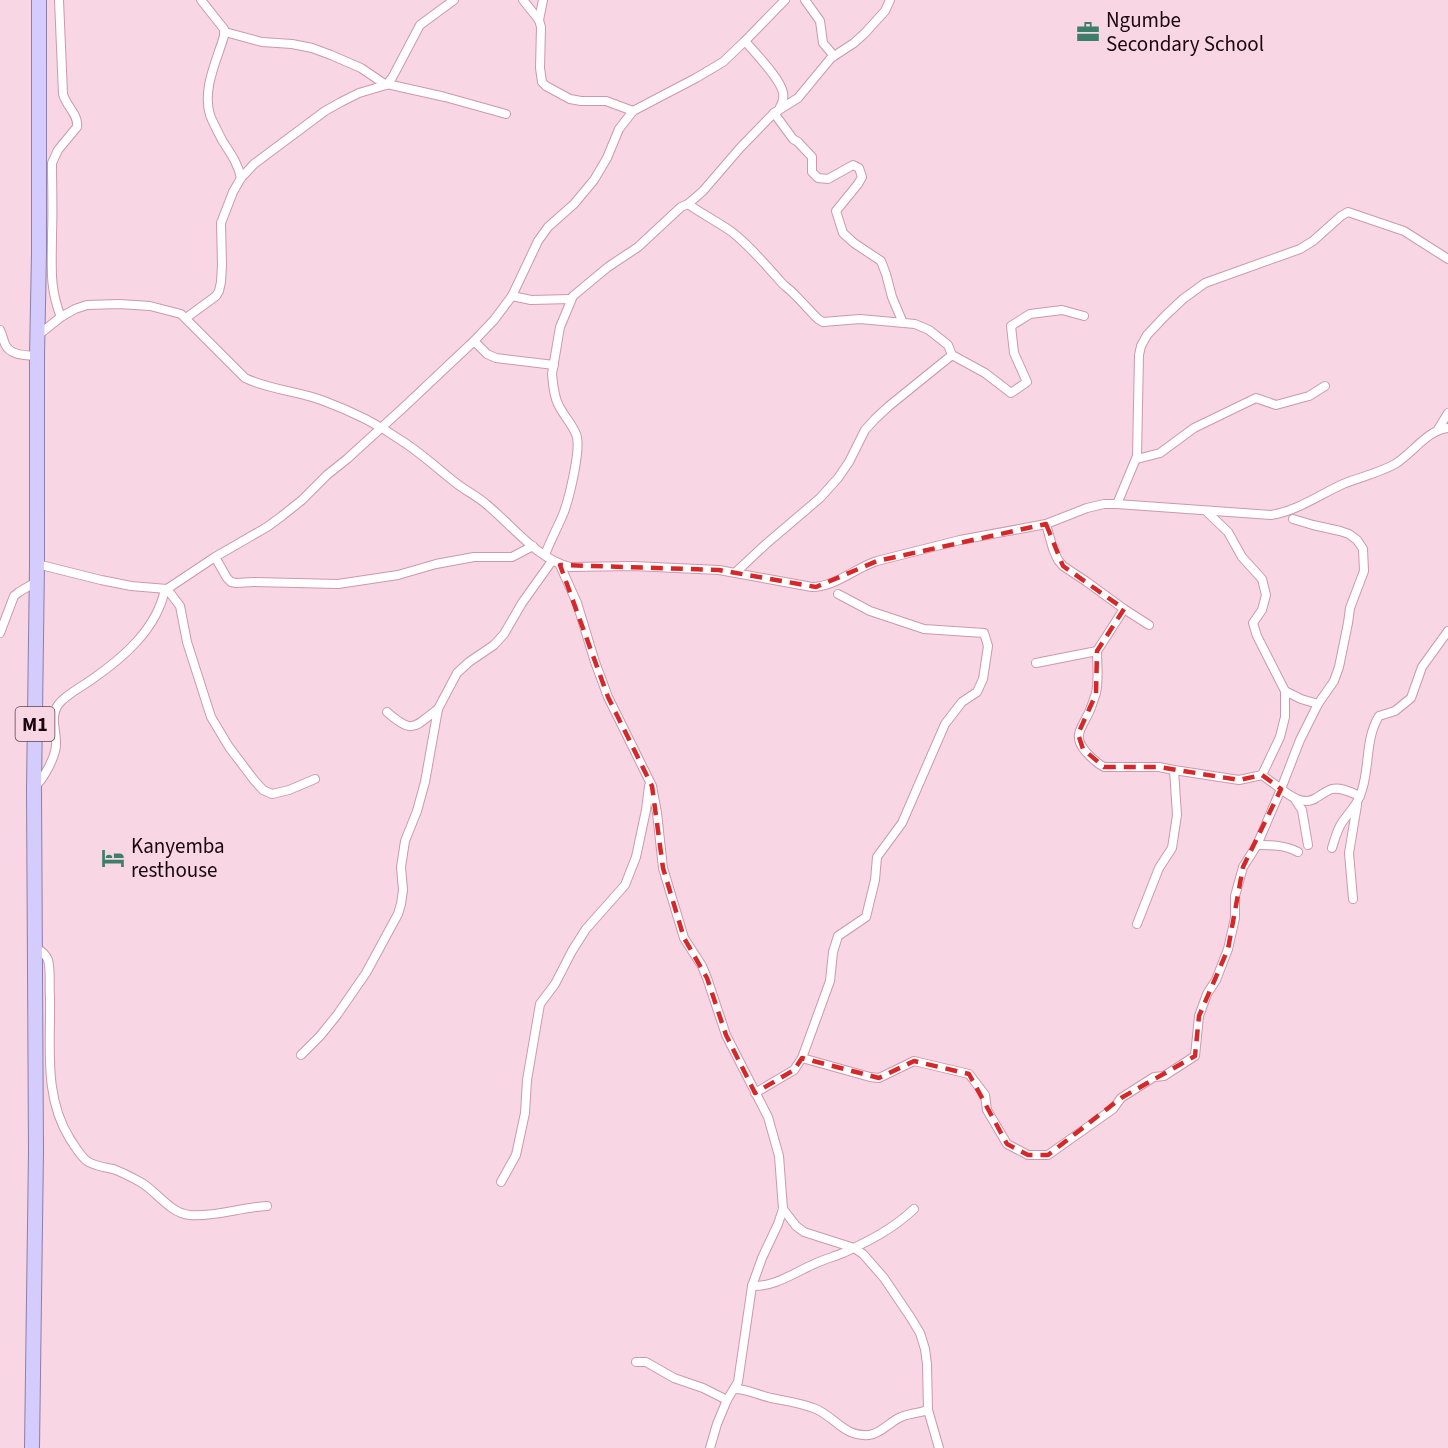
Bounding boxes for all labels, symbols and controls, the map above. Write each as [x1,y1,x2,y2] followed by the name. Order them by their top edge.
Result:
[1106,5,1264,59] place label: Ngumbe Secondary School
[1075,19,1101,45] office icon: Ngumbe Secondary School
[15,707,54,741] road number: M1
[131,831,225,885] place label: Kanyemba resthouse
[100,845,126,871] hotel icon: Kanyemba resthouse

